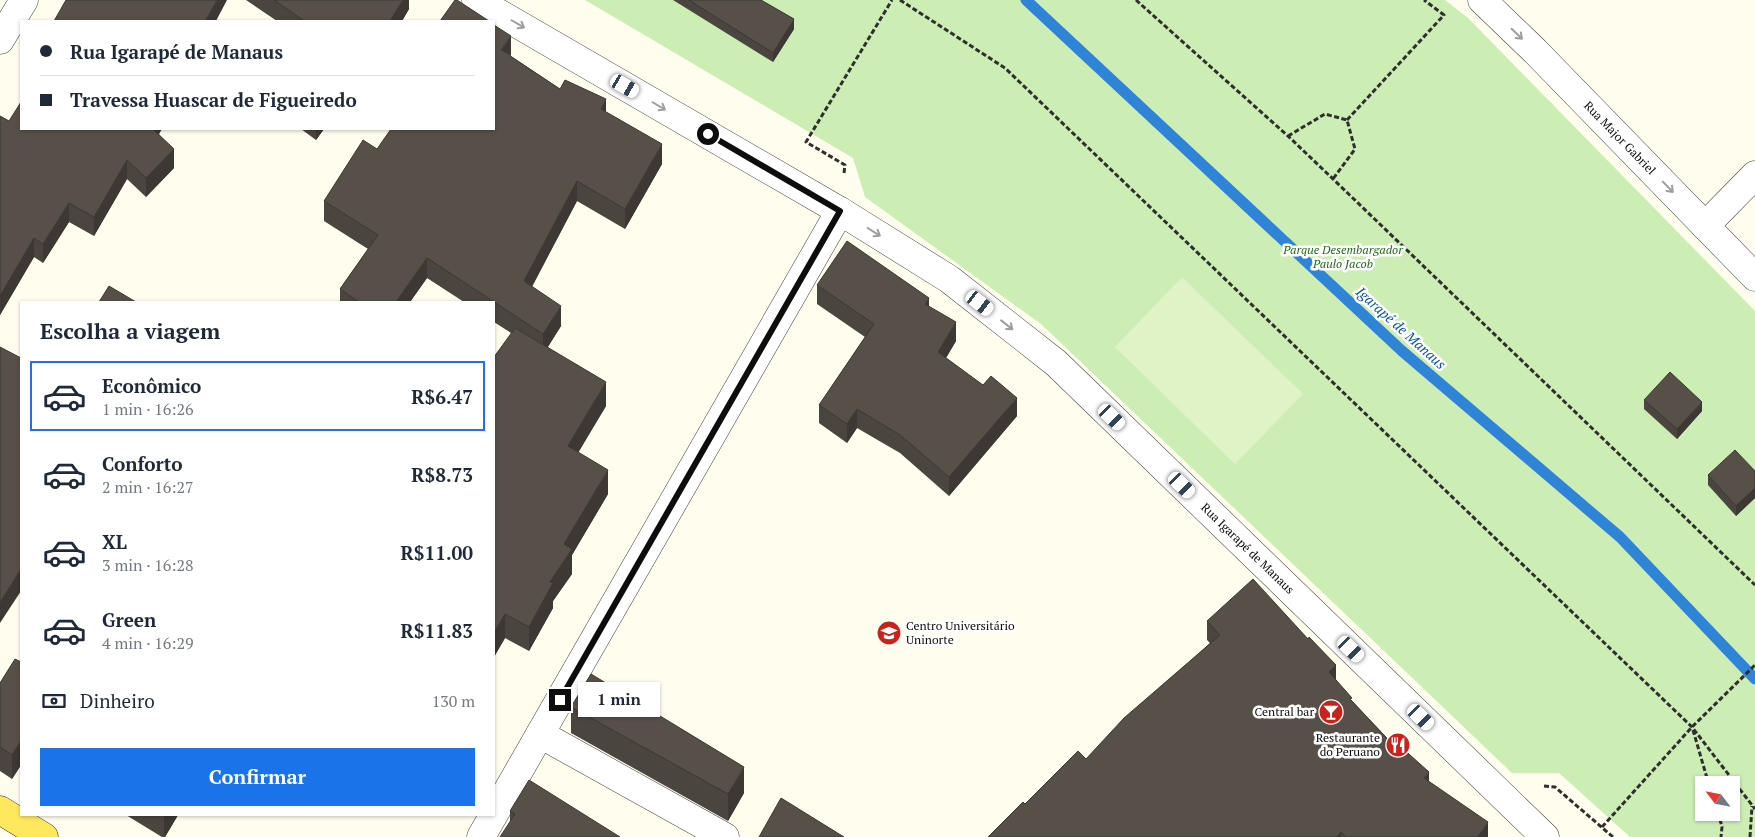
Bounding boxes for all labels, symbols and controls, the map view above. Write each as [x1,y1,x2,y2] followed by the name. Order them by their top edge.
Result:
[510,20,525,30] one-way arrow
[1511,28,1524,40] one-way arrow
[70,39,283,64] text: Rua Igarapé de Manaus
[608,72,641,100] car
[70,87,357,112] text: Travessa Huascar de Figueiredo
[1581,98,1659,178] street label: Rua Major Gabriel
[651,101,666,111] one-way arrow
[697,123,719,145] route start
[1662,181,1674,194] one-way arrow
[867,228,881,238] one-way arrow
[1282,242,1404,271] park label: Parque Desembargador Paulo Jacob
[1352,282,1450,373] water label: Igarapé de Manaus
[963,288,996,318] car
[40,316,220,345] text: Escolha a viagem
[1001,319,1014,330] one-way arrow
[102,373,201,398] text: Econômico
[42,374,87,419] icon: car
[411,384,473,409] text: R$6.47
[102,398,194,420] text: 1 min · 16:26
[1096,401,1128,433] car
[102,451,183,476] text: Conforto
[42,452,87,497] icon: car
[411,462,473,487] text: R$8.73
[1166,469,1198,501] car
[102,476,194,498] text: 2 min · 16:27
[1198,500,1298,597] street label: Rua Igarapé de Manaus
[102,529,127,554] text: XL
[42,530,87,575] icon: car
[400,540,473,565] text: R$11.00
[102,554,194,576] text: 3 min · 16:28
[102,607,156,632] text: Green
[42,608,87,653] icon: car
[400,618,473,643] text: R$11.83
[906,618,1015,647] place label: Centro Universitário Uninorte
[876,620,902,646] school or university icon: Centro Universitário Uninorte
[102,632,194,654] text: 4 min · 16:29
[1335,633,1367,665] car
[578,682,660,718] callout: 1 min
[40,687,68,715] icon: cash
[80,688,155,713] text: Dinheiro
[597,688,641,710] text: 1 min
[549,689,571,711] route end
[432,690,475,712] text: 130 m
[1318,699,1344,725] bar icon: Central bar
[1405,701,1437,733] car
[1255,704,1314,719] place label: Central bar
[1316,730,1380,759] place label: Restaurante do Peruano
[1385,732,1411,758] restaurant icon: Restaurante do Peruano
[40,748,475,806] button: Confirmar
[1695,776,1740,821] north arrow
[1695,776,1740,821] map controls

